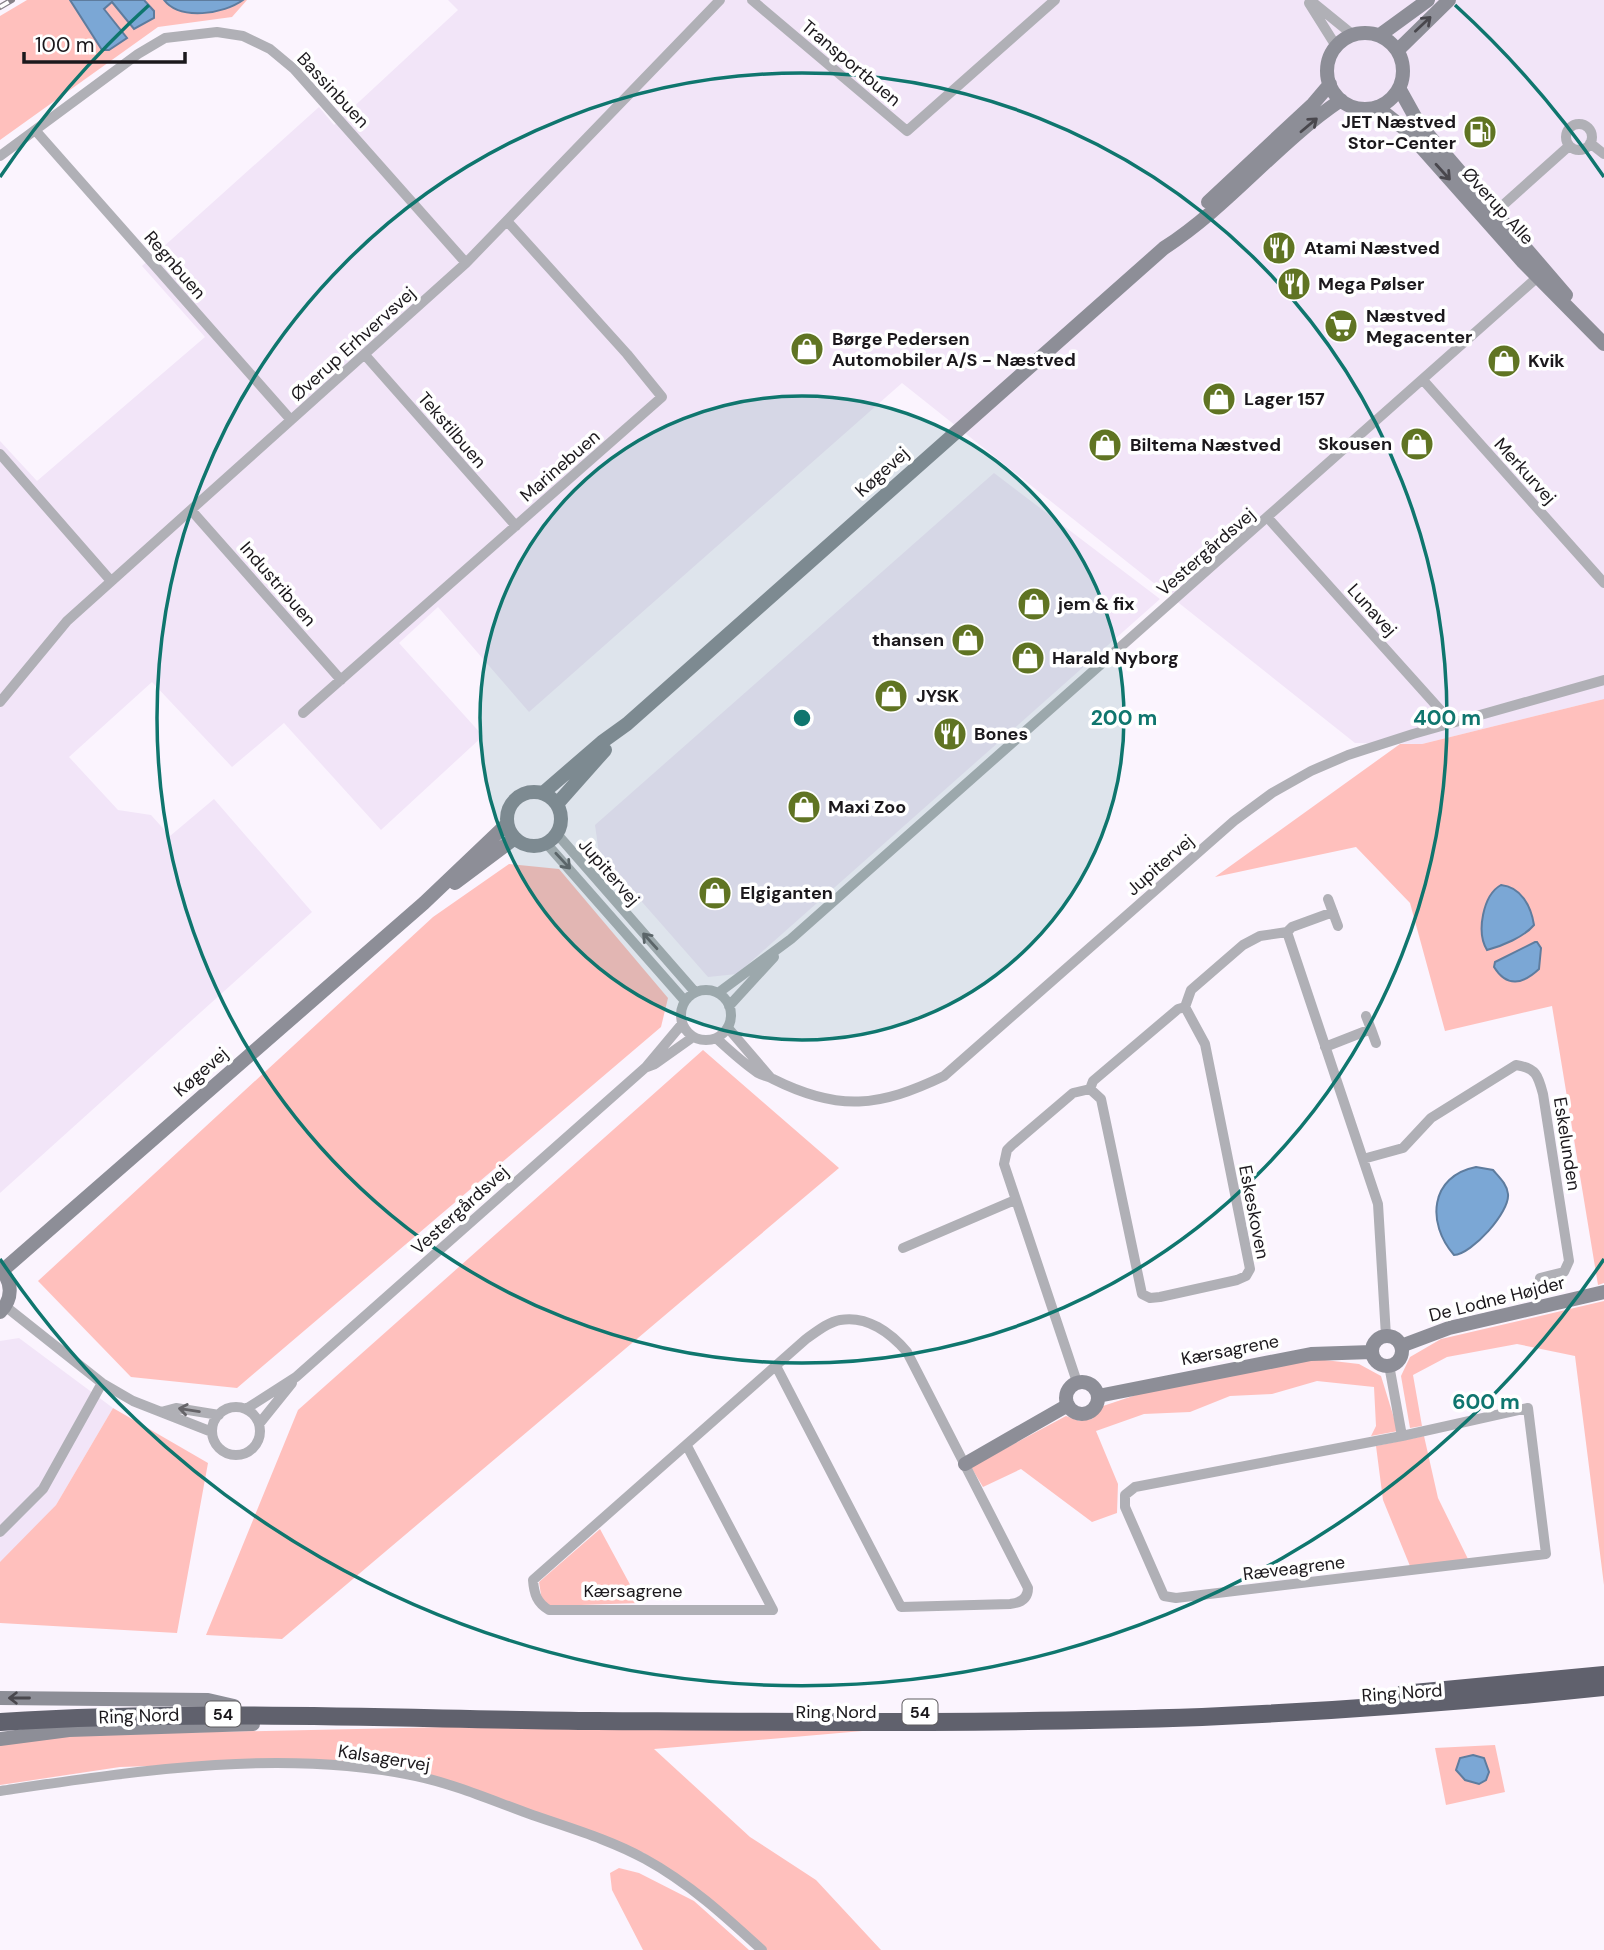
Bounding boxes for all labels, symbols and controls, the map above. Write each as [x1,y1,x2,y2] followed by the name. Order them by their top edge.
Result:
[796,14,906,112] street label: Transportbuen
[1414,16,1431,33] one-way arrow
[24,21,186,65] scale bar
[35,31,95,59] text: 100 m
[292,47,374,133] street label: Bassinbuen
[1341,110,1456,155] place label: JET Næstved Stor-Center
[1461,113,1499,151] fuel station icon: JET Næstved Stor-Center
[1300,117,1318,133] one-way arrow
[1457,162,1539,250] street label: Øverup Alle
[1435,163,1451,181] one-way arrow
[139,226,211,304] street label: Regnbuen
[1260,229,1298,267] restaurant icon: Atami Næstved
[1304,236,1440,260] place label: Atami Næstved
[1275,265,1313,303] restaurant icon: Mega Pølser
[1318,272,1424,296] place label: Mega Pølser
[285,281,421,407] street label: Øverup Erhvervsvej
[1366,304,1472,349] place label: Næstved Megacenter
[1322,307,1360,345] supermarket icon: Næstved Megacenter
[832,327,1076,372] place label: Børge Pedersen Automobiler A/S - Næstved
[788,330,826,368] shop icon: Børge Pedersen Automobiler A/S - Næstved
[1485,342,1523,380] shop icon: Kvik
[1528,349,1565,373] place label: Kvik
[1200,380,1238,418] shop icon: Lager 157
[412,387,492,473] street label: Tekstilbuen
[1244,387,1325,411] place label: Lager 157
[515,425,605,507] street label: Marinebuen
[1398,425,1436,463] shop icon: Skousen
[1086,426,1124,464] shop icon: Biltema Næstved
[1318,432,1392,456] place label: Skousen
[1130,433,1281,457] place label: Biltema Næstved
[1489,433,1561,509] street label: Merkurvej
[850,442,914,502] street label: Køgevej
[1152,503,1260,601] street label: Vestergårdsvej
[235,537,321,631] street label: Industribuen
[1342,578,1402,642] street label: Lunavej
[1015,585,1053,623] shop icon: jem & fix
[1057,592,1134,616] place label: jem & fix
[949,621,987,659] shop icon: thansen
[872,628,944,652] place label: thansen
[1009,639,1047,677] shop icon: Harald Nyborg
[1052,646,1179,670] place label: Harald Nyborg
[872,677,910,715] shop icon: JYSK
[916,684,959,708] place label: JYSK
[1091,704,1157,732] text: 200 m
[1413,704,1481,732] text: 400 m
[790,706,814,730] centre of rings
[931,715,969,753] restaurant icon: Bones
[974,722,1028,746] place label: Bones
[785,788,823,826] shop icon: Maxi Zoo
[828,795,906,819] place label: Maxi Zoo
[1121,829,1199,901] street label: Jupitervej
[573,833,645,911] street label: Jupitervej
[555,852,571,870] one-way arrow
[696,874,734,912] shop icon: Elgiganten
[740,881,833,905] place label: Elgiganten
[642,933,658,951] one-way arrow
[169,1042,233,1102] street label: Køgevej
[1548,1096,1586,1192] street label: Eskelunden
[406,1160,514,1260] street label: Vestergårdsvej
[1233,1163,1275,1261] street label: Eskeskoven
[1426,1270,1568,1328] street label: De Lodne Højder
[1179,1329,1281,1371] street label: Kærsagrene
[1452,1388,1520,1416] text: 600 m
[178,1403,201,1416] one-way arrow
[1242,1550,1346,1586] street label: Ræveagrene
[583,1579,683,1603] street label: Kærsagrene
[1361,1678,1443,1708] street label: Ring Nord
[8,1691,31,1705] one-way arrow
[796,1700,876,1724] street label: Ring Nord
[902,1700,937,1724] road number: 54
[206,1702,241,1726] road number: 54
[98,1703,180,1729] street label: Ring Nord
[336,1739,432,1777] street label: Kalsagervej

